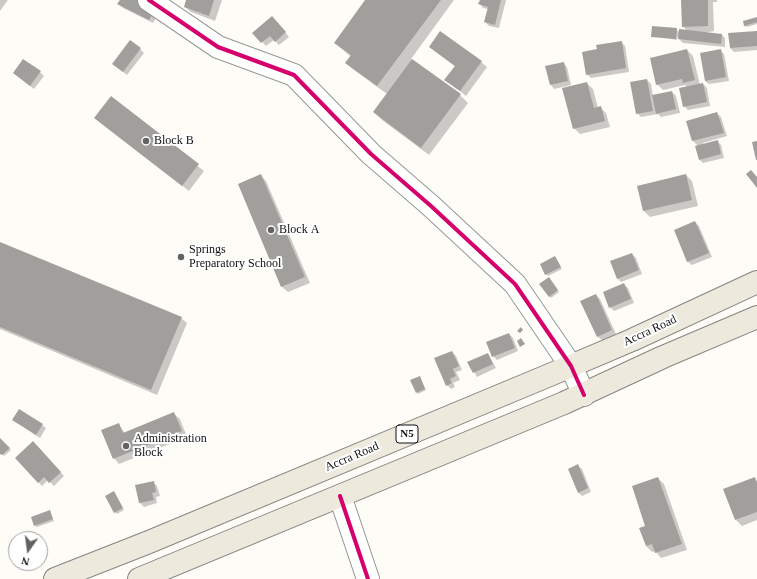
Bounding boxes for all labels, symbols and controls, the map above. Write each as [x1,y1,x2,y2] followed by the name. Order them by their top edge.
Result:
[154,134,194,148] place label: Block B
[141,136,151,146] marker: Block B
[279,223,319,237] place label: Block A
[266,225,276,235] marker: Block A
[189,243,281,271] place label: Springs Preparatory School
[176,252,186,262] marker: Springs Preparatory School
[621,312,679,350] street label: Accra Road
[396,425,418,443] road number: N5
[134,432,207,460] place label: Administration Block
[323,439,381,475] street label: Accra Road
[121,441,131,451] marker: Administration Block
[8,531,48,571] north arrow
[20,555,31,568] text: N

